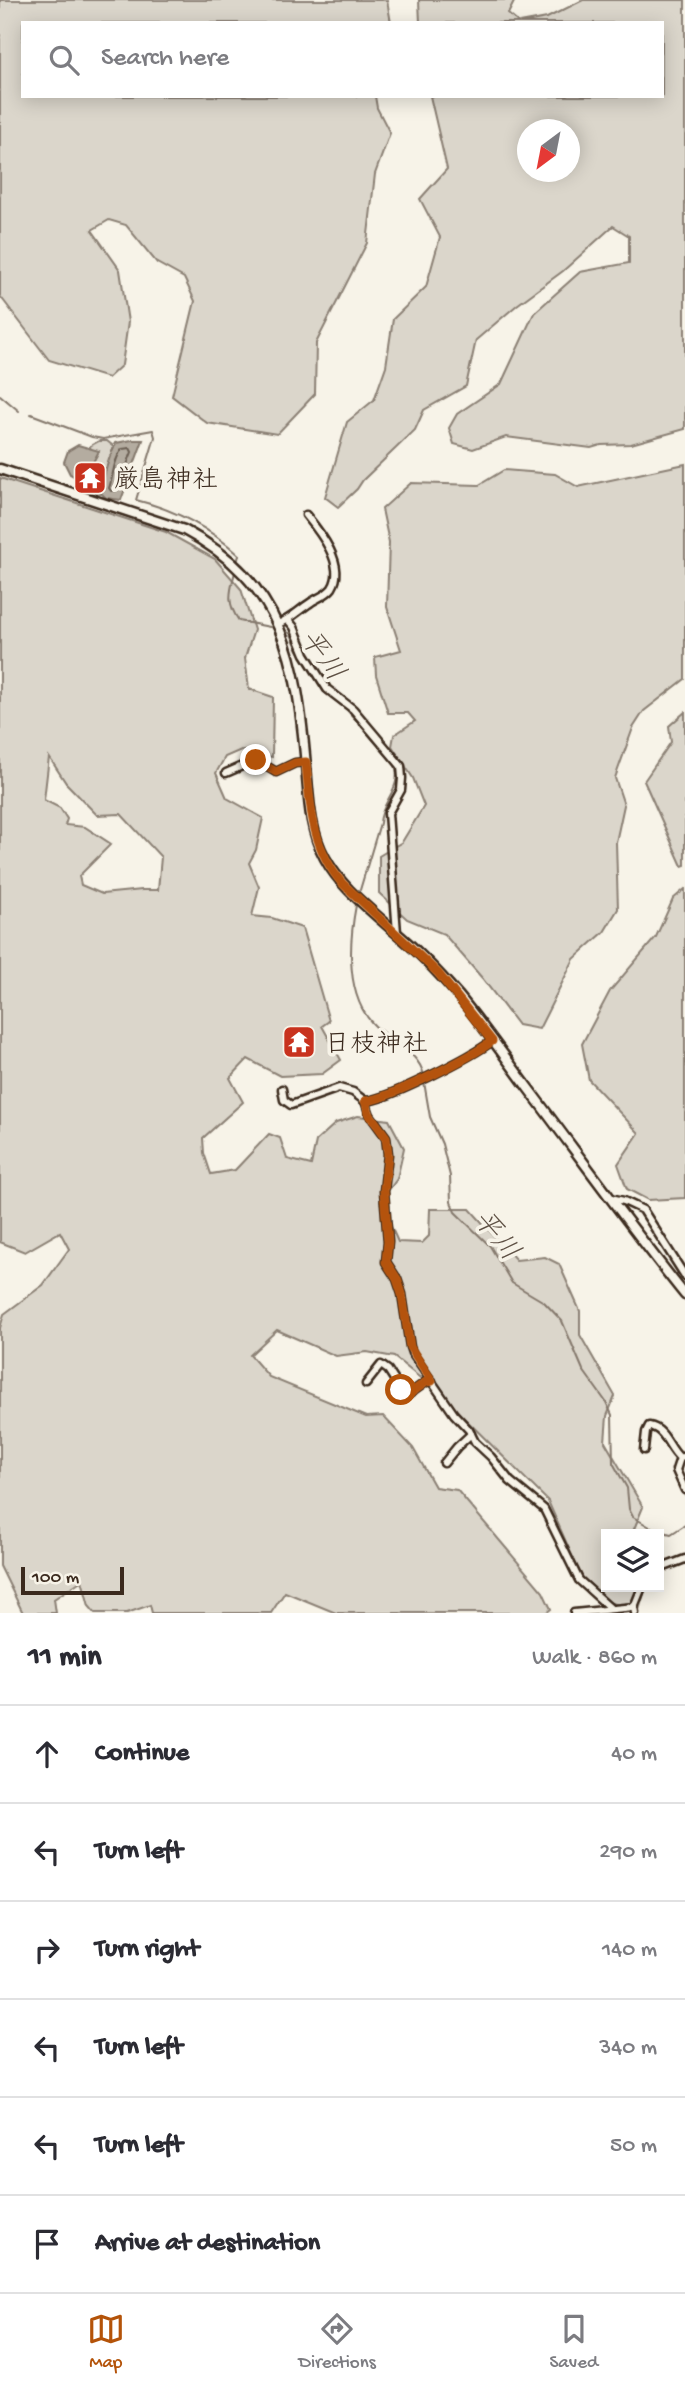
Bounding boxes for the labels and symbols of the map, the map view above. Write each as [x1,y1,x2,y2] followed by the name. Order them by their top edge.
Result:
[517,119,580,182] north arrow
[71,459,109,497] temple icon: 厳島神社
[114,465,218,498] place label: 厳島神社
[291,624,350,689] water label: 平川
[240,744,271,775] route end
[280,1023,318,1061] temple icon: 日枝神社
[324,1030,428,1062] place label: 日枝神社
[464,1205,525,1269] water label: 平川
[385,1374,416,1405] route start
[21,1564,124,1596] scale bar

